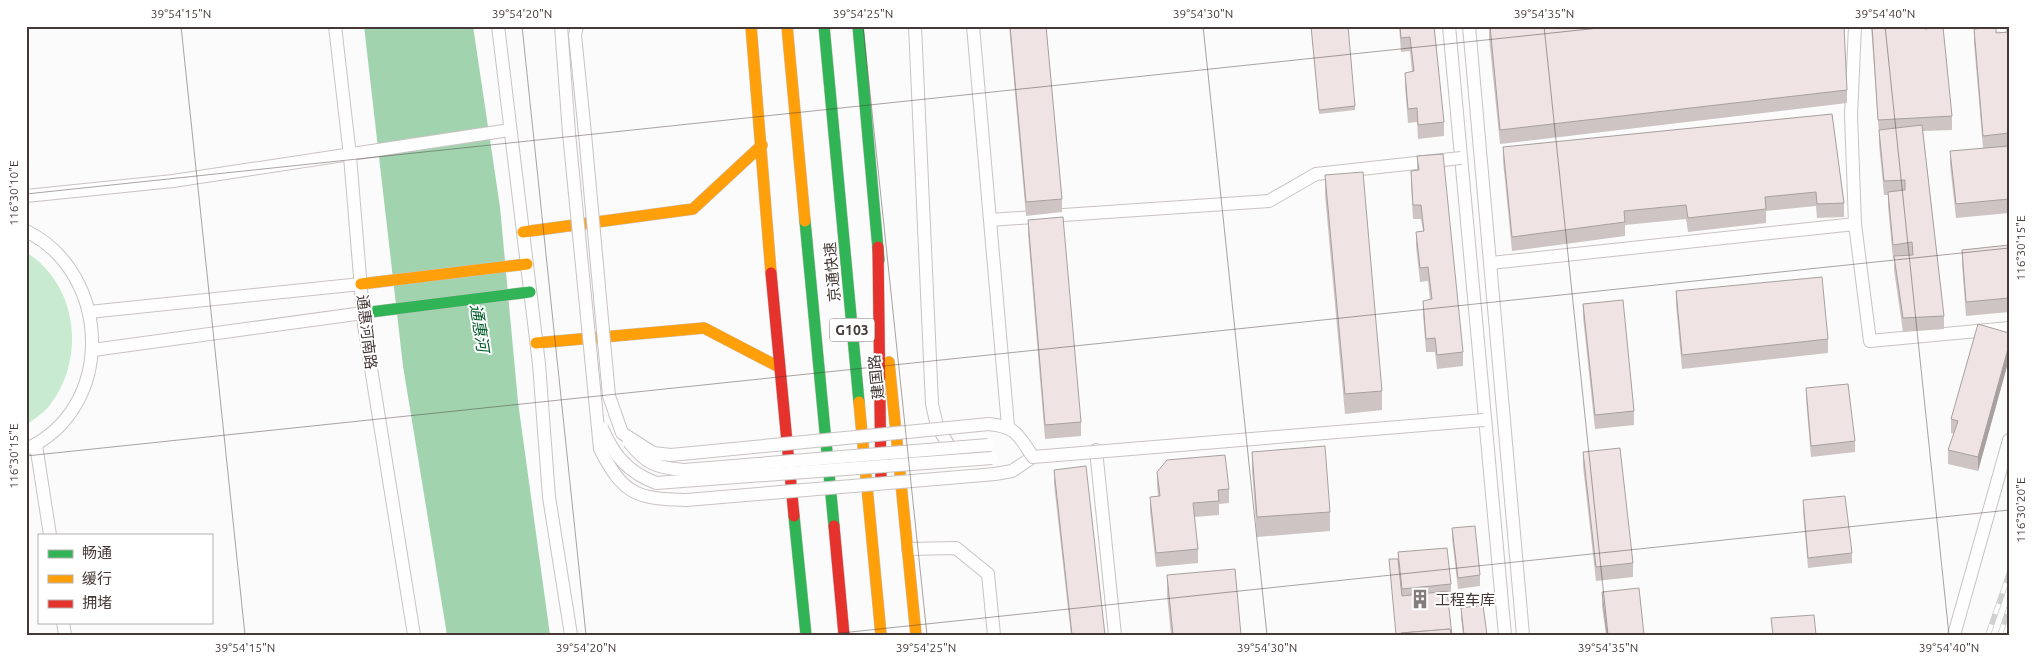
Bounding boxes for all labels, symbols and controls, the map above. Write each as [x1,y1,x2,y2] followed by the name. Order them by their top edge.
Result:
[151,7,211,20] text: 39°54'15"N
[492,7,552,20] text: 39°54'20"N
[833,7,893,20] text: 39°54'25"N
[1173,7,1233,20] text: 39°54'30"N
[1514,7,1574,20] text: 39°54'35"N
[1855,7,1915,20] text: 39°54'40"N
[7,160,20,226] text: 116°30'10"E
[2014,215,2027,281] text: 116°30'15"E
[821,241,843,303] street label: 京通快速
[354,294,380,370] street label: 通惠河南路
[467,303,493,356] water label: 通惠河
[830,318,874,342] road number: G103
[865,354,887,400] street label: 建国路
[7,423,20,489] text: 116°30'15"E
[2014,477,2027,543] text: 116°30'20"E
[38,534,212,624] legend
[82,544,112,561] text: 畅通
[82,570,112,587] text: 缓行
[1409,588,1431,610] building icon: 工程车库
[1435,591,1495,608] place label: 工程车库
[82,594,112,611] text: 拥堵
[215,641,275,654] text: 39°54'15"N
[556,641,616,654] text: 39°54'20"N
[896,641,956,654] text: 39°54'25"N
[1237,641,1297,654] text: 39°54'30"N
[1578,641,1638,654] text: 39°54'35"N
[1919,641,1979,654] text: 39°54'40"N

